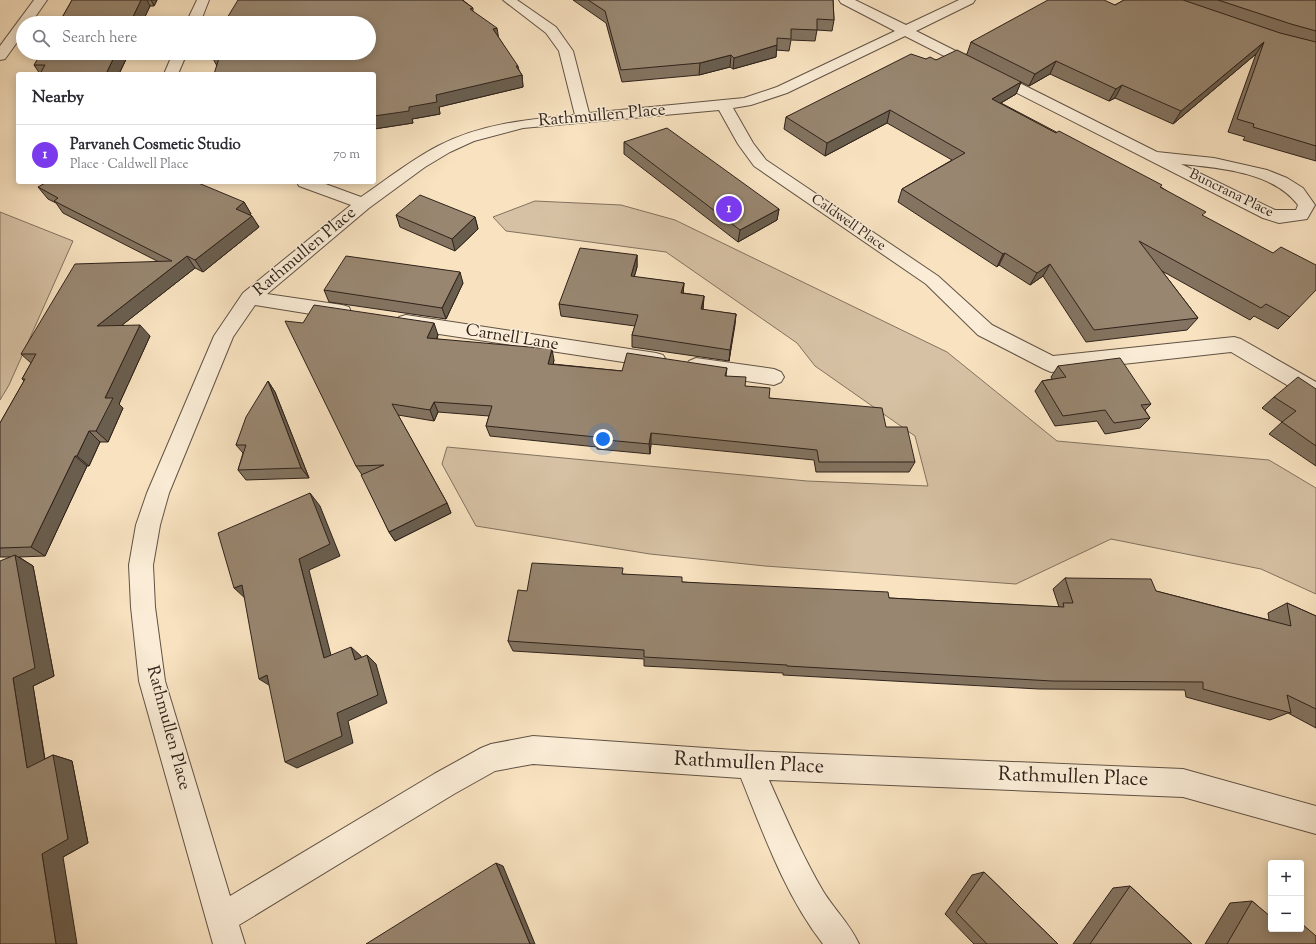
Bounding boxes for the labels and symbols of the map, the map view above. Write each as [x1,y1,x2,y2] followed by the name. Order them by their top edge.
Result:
[537,98,667,134] street label: Rathmullen Place
[1185,165,1277,223] street label: Buncrana Place
[807,190,889,256] street label: Caldwell Place
[716,194,742,224] pin: 1
[248,202,362,302] street label: Rathmullen Place
[464,319,560,357] street label: Carnell Lane
[593,429,613,449] your location
[140,663,196,793] street label: Rathmullen Place
[673,746,825,782] street label: Rathmullen Place
[997,761,1149,795] street label: Rathmullen Place

